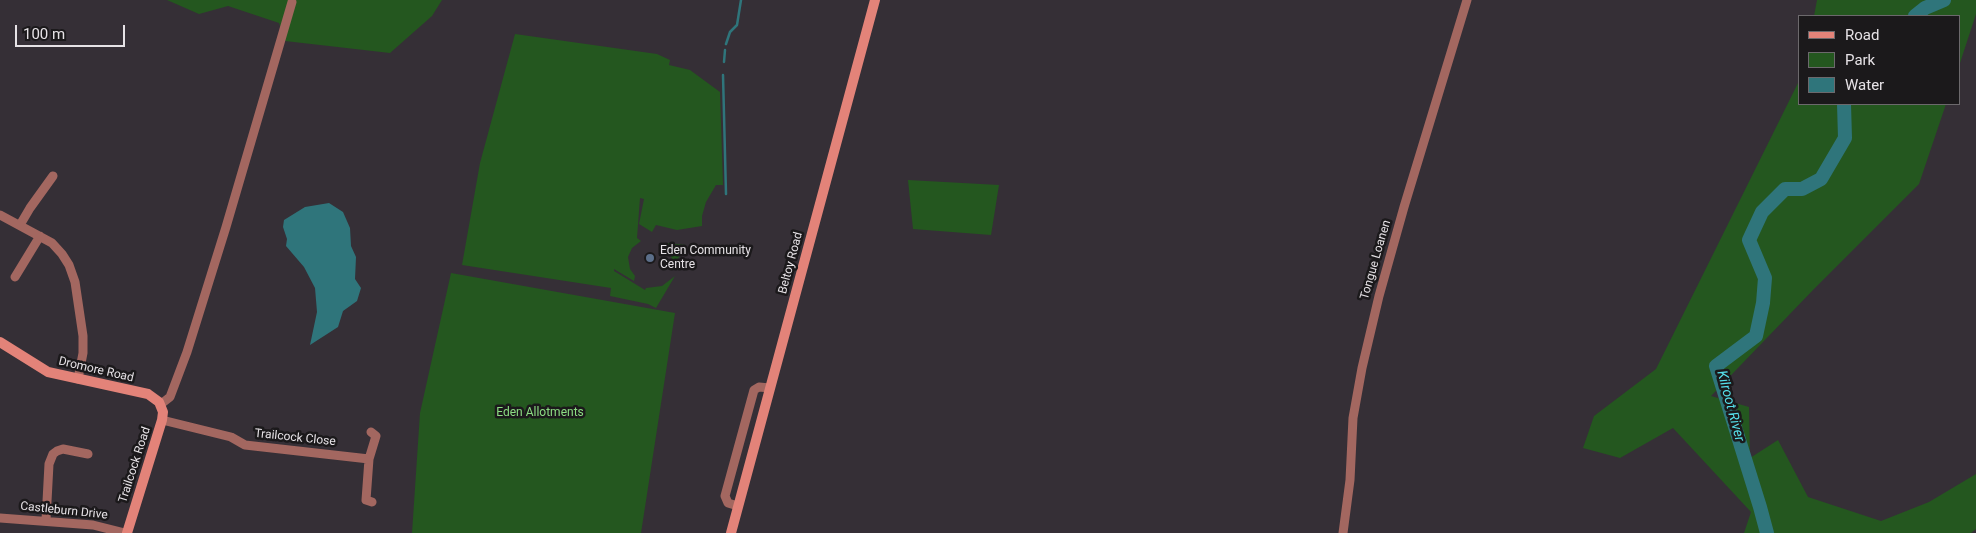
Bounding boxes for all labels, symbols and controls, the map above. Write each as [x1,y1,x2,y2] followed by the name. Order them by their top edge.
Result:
[18,15,128,47] scale bar
[1798,15,1961,105] legend
[23,25,65,43] text: 100 m
[1845,26,1879,44] text: Road
[1845,51,1875,69] text: Park
[1845,76,1884,94] text: Water
[1358,219,1394,301] street label: Tongue Loanen
[776,230,806,296] street label: Beltoy Road
[660,244,751,272] place label: Eden Community Centre
[644,252,656,264] marker: Eden Community Centre
[57,354,135,386] street label: Dromore Road
[1712,369,1748,443] water label: Kilroot River
[496,406,584,420] park label: Eden Allotments
[116,425,154,505] street label: Trailcock Road
[254,427,336,449] street label: Trailcock Close
[20,499,108,523] street label: Castleburn Drive

